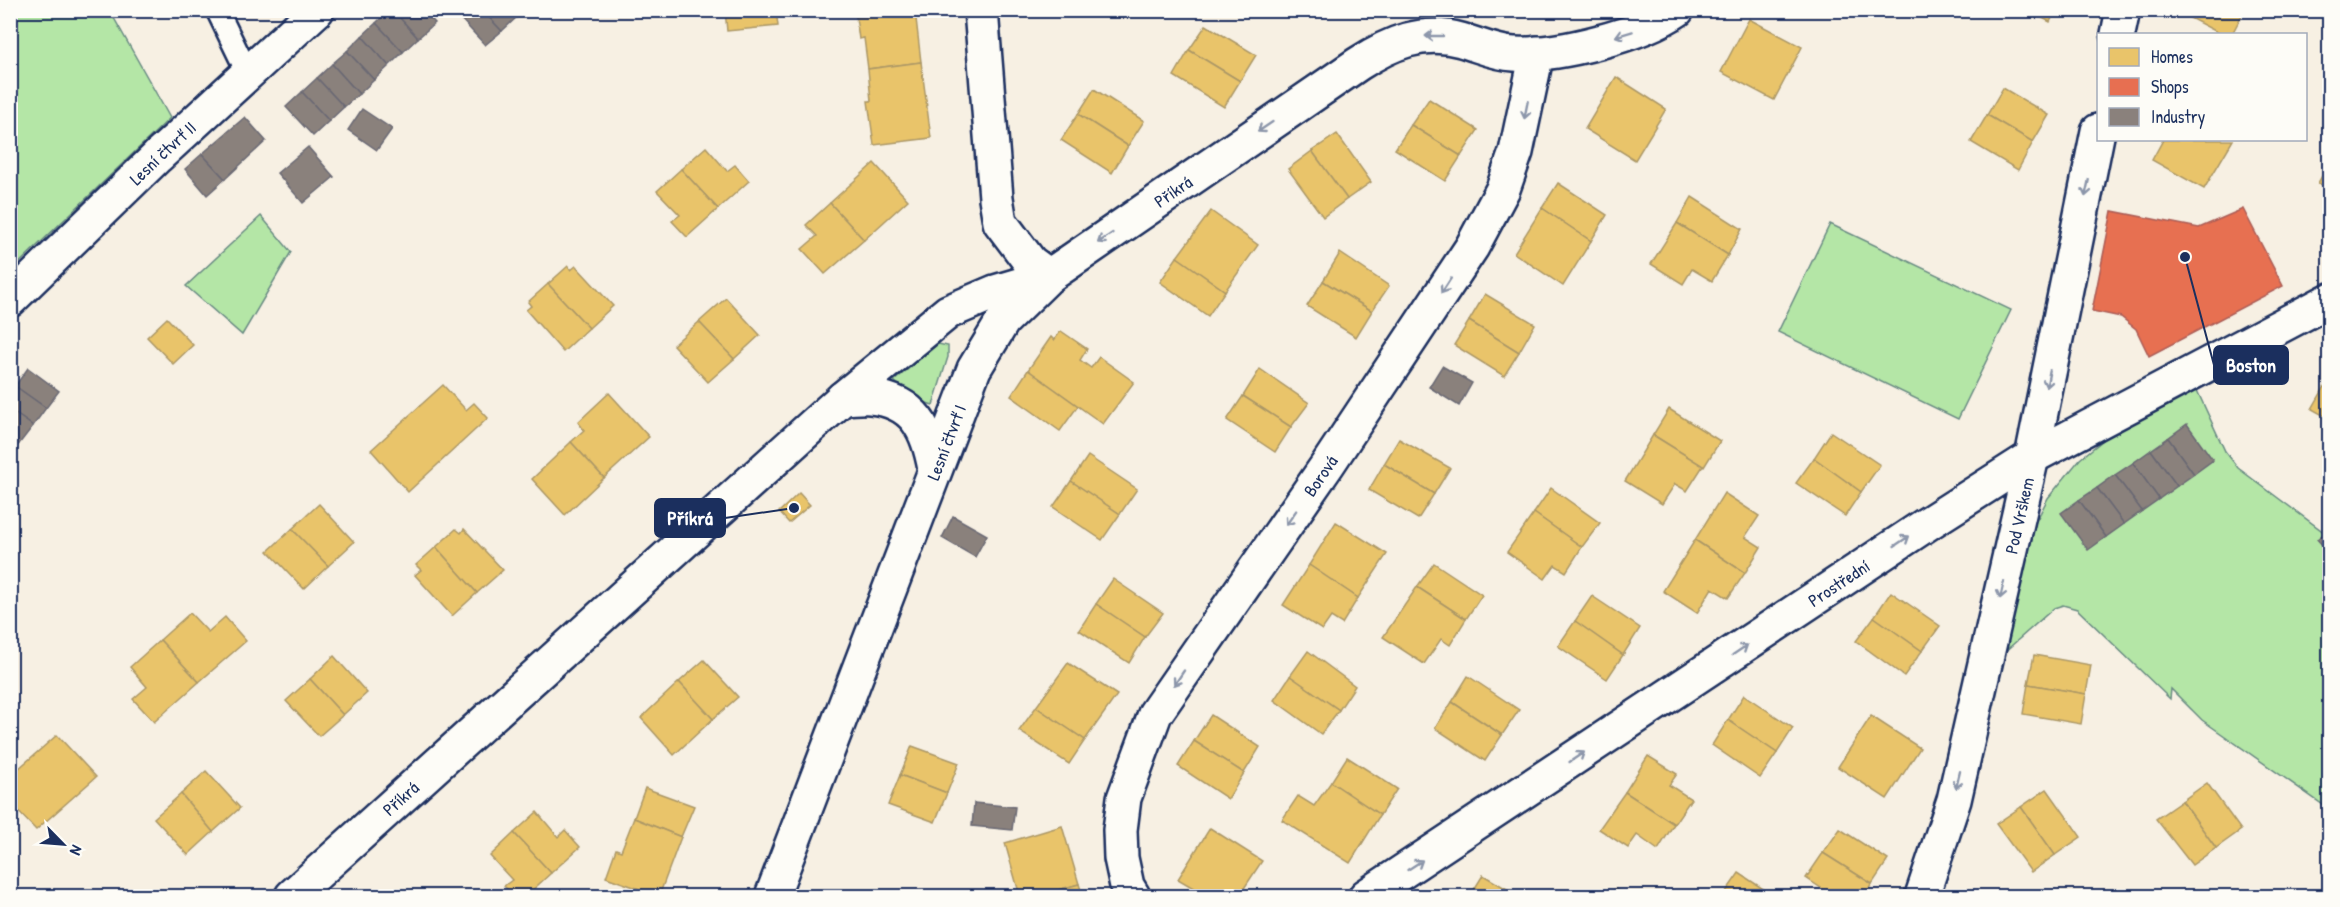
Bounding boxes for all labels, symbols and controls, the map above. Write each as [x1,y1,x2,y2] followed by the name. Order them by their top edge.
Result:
[1615,29,1634,40] one-way arrow
[1425,30,1444,42] one-way arrow
[2097,33,2307,141] legend
[2151,44,2193,69] text: Homes
[2151,74,2189,99] text: Shops
[1520,100,1531,119] one-way arrow
[2151,104,2206,129] text: Industry
[123,115,201,190] street label: Lesní čtvrť II
[1257,121,1274,134] one-way arrow
[1149,169,1197,213] street label: Příkrá
[2081,178,2092,197] one-way arrow
[1097,232,1113,244] one-way arrow
[1440,277,1452,294] one-way arrow
[2214,346,2288,384] callout: Boston
[2226,351,2276,378] text: Boston
[2042,369,2053,388] one-way arrow
[920,401,972,484] street label: Lesní čtvrť I
[1297,450,1343,501] street label: Borová
[1998,475,2040,556] street label: Pod Vrškem
[655,499,725,537] callout: Příkrá
[667,504,713,531] text: Příkrá
[1285,509,1297,526] one-way arrow
[1893,535,1910,547] one-way arrow
[1803,553,1874,612] street label: Prostřední
[1995,580,2007,599] one-way arrow
[1731,643,1748,655] one-way arrow
[1173,669,1185,686] one-way arrow
[1569,751,1585,763] one-way arrow
[1952,770,1964,789] one-way arrow
[377,775,424,821] street label: Příkrá
[33,814,93,874] north arrow
[65,842,88,859] text: N
[1406,858,1423,871] one-way arrow

